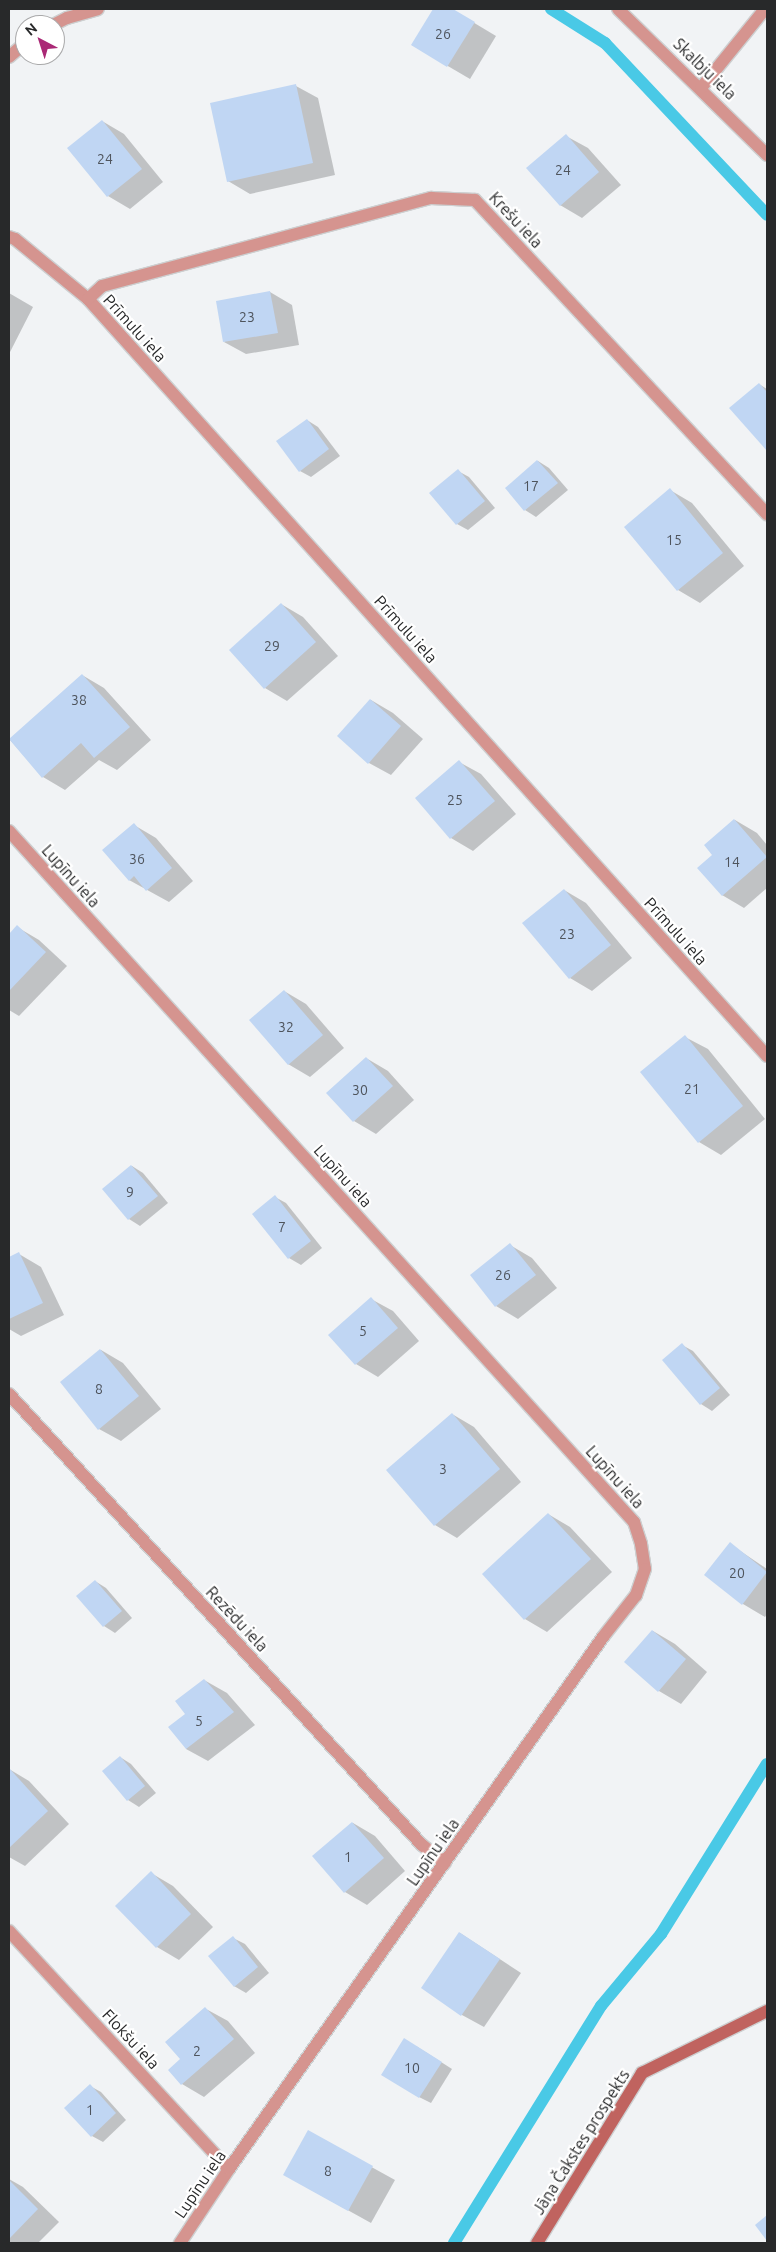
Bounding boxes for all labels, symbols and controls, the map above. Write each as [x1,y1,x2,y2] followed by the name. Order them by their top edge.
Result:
[15,15,65,65] north arrow
[22,20,40,39] text: N
[435,26,451,42] house number: 26
[670,34,740,104] street label: Skalbju iela
[97,151,113,167] house number: 24
[555,162,571,178] house number: 24
[485,188,547,252] street label: Krešu iela
[100,290,170,366] street label: Prīmulu iela
[239,309,255,325] house number: 23
[523,478,539,494] house number: 17
[666,532,682,548] house number: 15
[371,591,441,667] street label: Prīmulu iela
[264,638,280,654] house number: 29
[71,692,87,708] house number: 38
[447,792,463,808] house number: 25
[38,841,104,911] street label: Lupīnu iela
[129,851,145,867] house number: 36
[724,854,740,870] house number: 14
[641,893,711,969] street label: Prīmulu iela
[559,926,575,942] house number: 23
[278,1019,294,1035] house number: 32
[684,1081,700,1097] house number: 21
[352,1082,368,1098] house number: 30
[310,1141,376,1211] street label: Lupīnu iela
[126,1184,134,1200] house number: 9
[278,1219,286,1235] house number: 7
[495,1267,511,1283] house number: 26
[359,1323,367,1339] house number: 5
[95,1381,103,1397] house number: 8
[582,1442,648,1512] street label: Lupīnu iela
[439,1461,447,1477] house number: 3
[729,1565,745,1581] house number: 20
[202,1582,272,1656] street label: Rezēdu iela
[195,1713,203,1729] house number: 5
[403,1815,463,1889] street label: Lupīnu iela
[344,1849,352,1865] house number: 1
[98,2005,164,2073] street label: Flokšu iela
[193,2043,201,2059] house number: 2
[404,2060,420,2076] house number: 10
[529,2066,633,2218] street label: Jāņa Čakstes prospekts
[86,2102,94,2118] house number: 1
[170,2146,230,2222] street label: Lupīnu iela
[324,2163,332,2179] house number: 8

